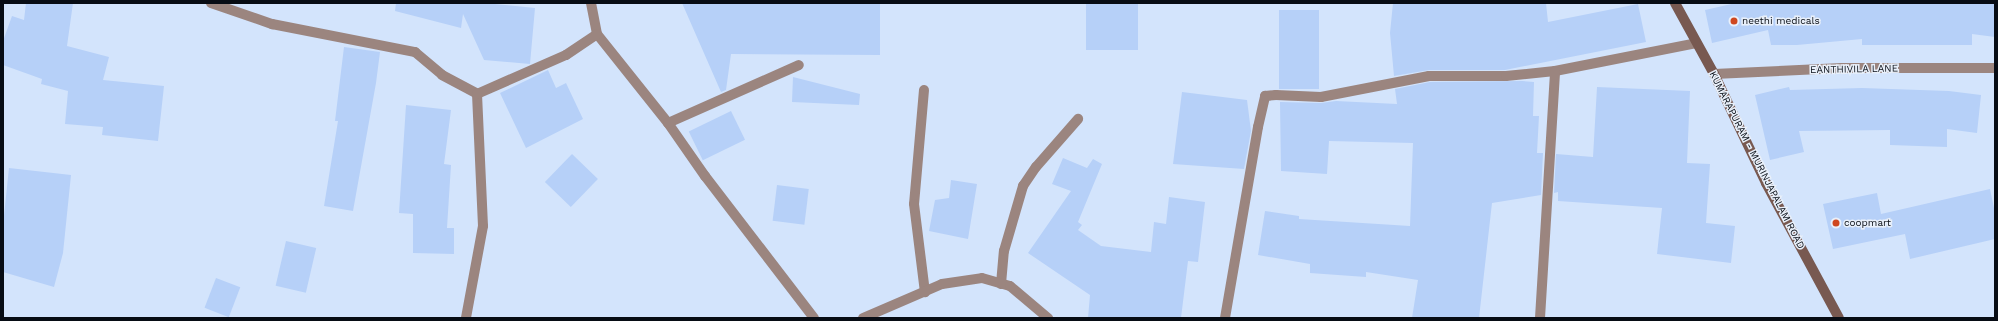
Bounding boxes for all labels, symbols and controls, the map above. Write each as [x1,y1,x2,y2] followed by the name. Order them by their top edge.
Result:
[1742,15,1820,27] place label: neethi medicals
[1729,16,1739,26] marker: neethi medicals
[1810,62,1898,76] street label: EANTHIVILA LANE
[1707,69,1807,251] street label: KUMARAPURAM - MURINJAPALAM ROAD
[1844,217,1891,229] place label: coopmart
[1831,218,1841,228] marker: coopmart

